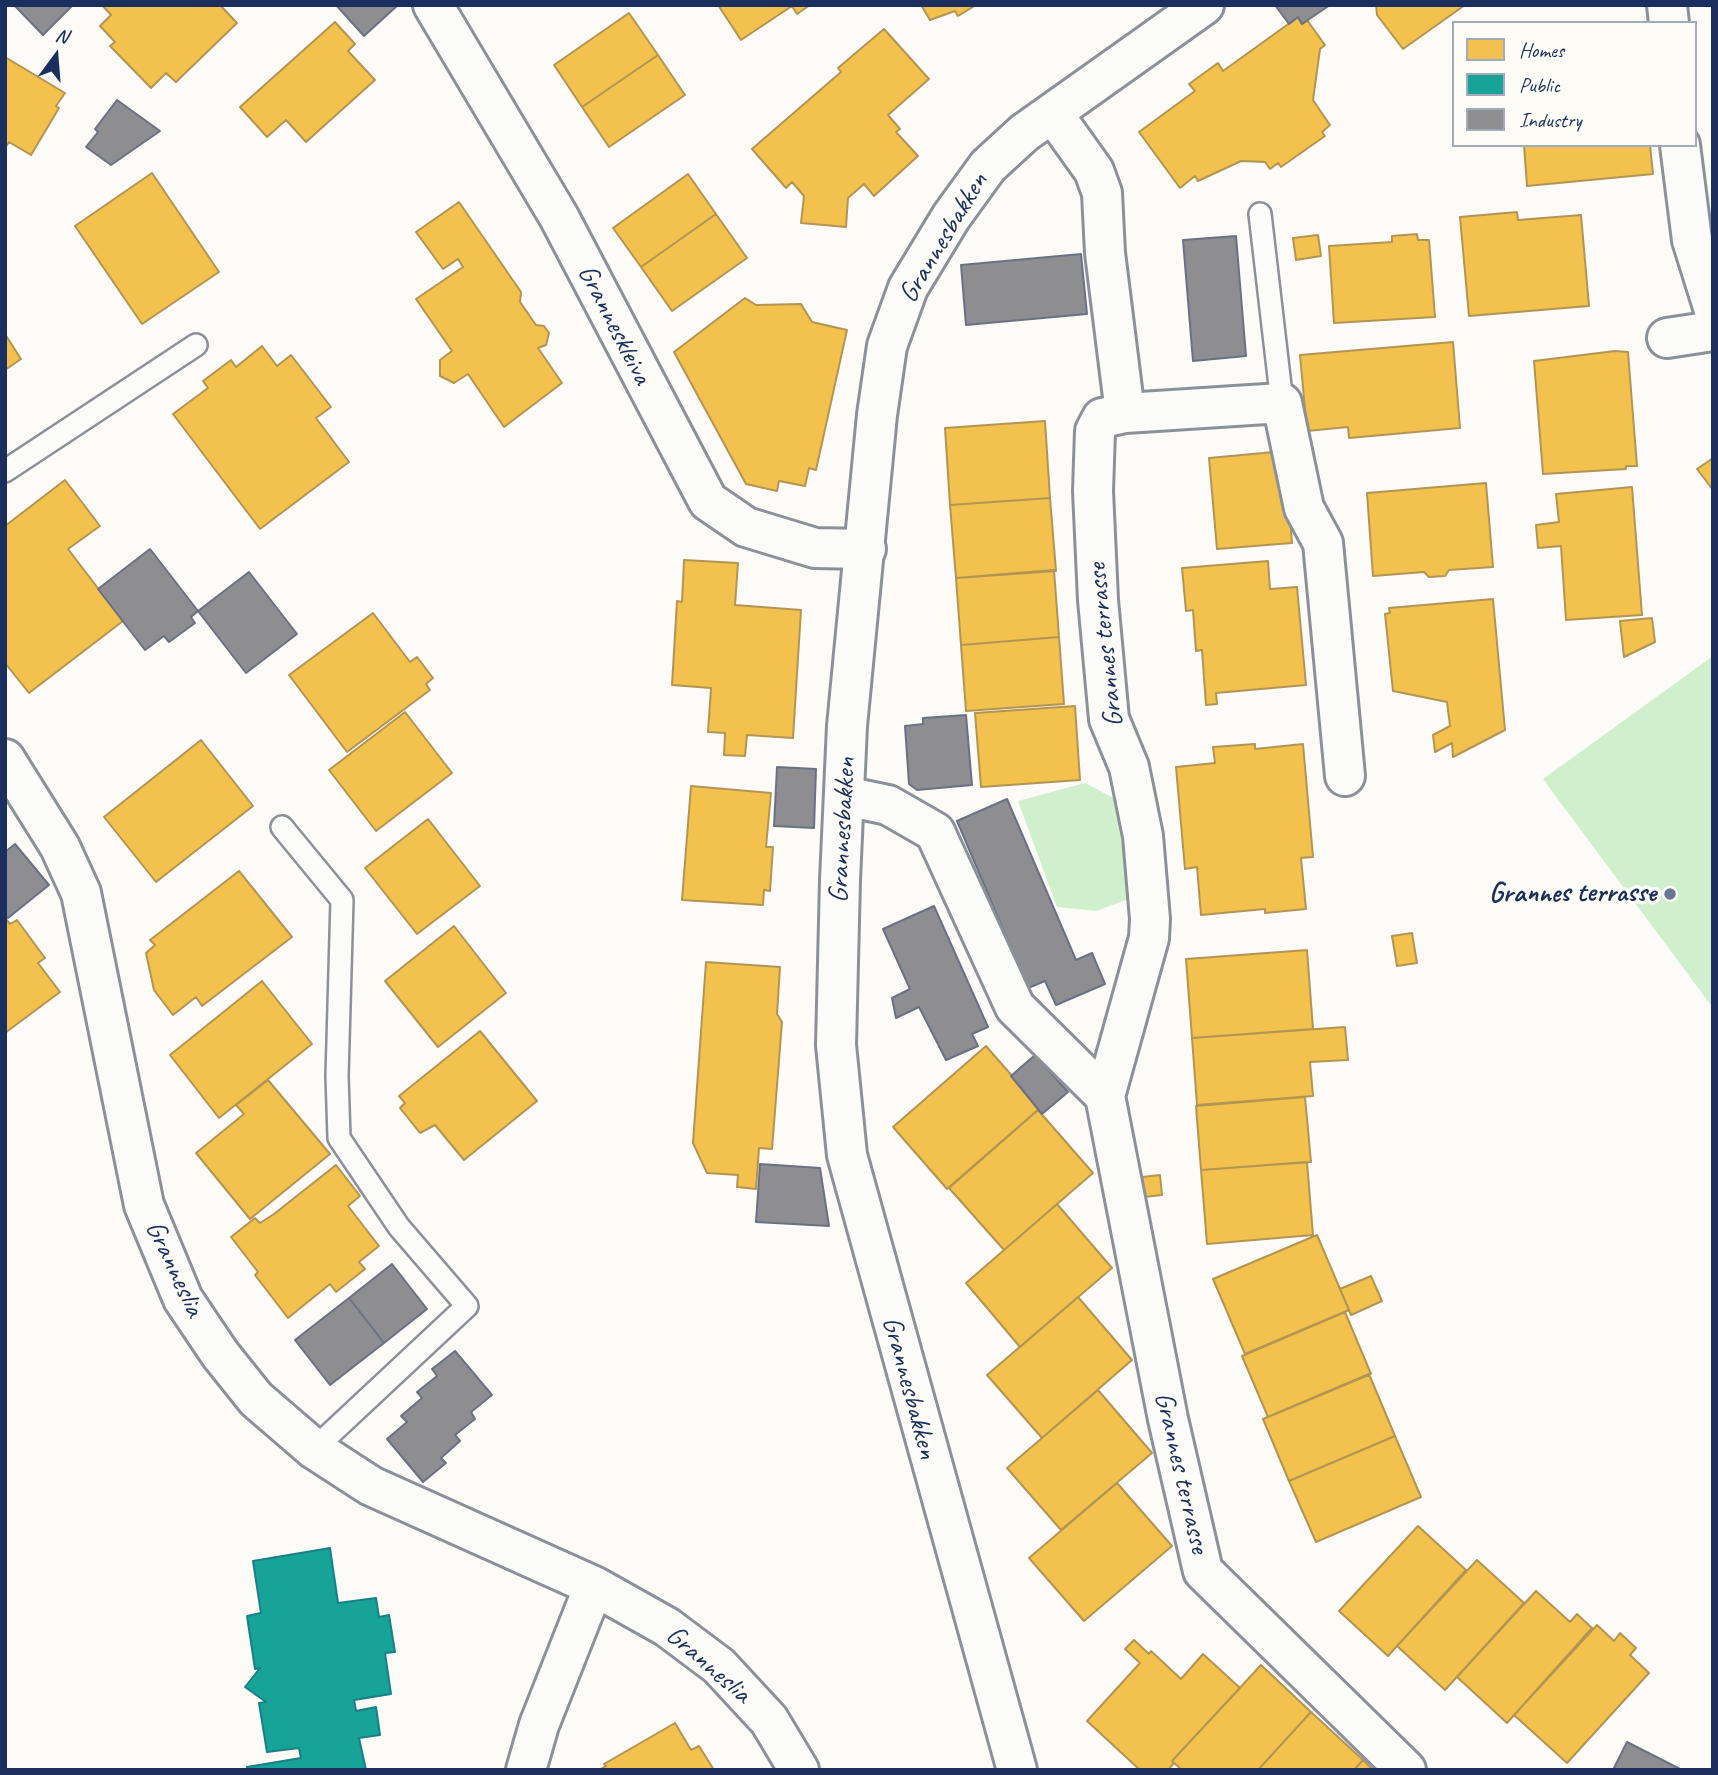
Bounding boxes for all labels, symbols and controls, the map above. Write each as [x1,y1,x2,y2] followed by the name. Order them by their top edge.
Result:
[21,21,91,91] north arrow
[1452,21,1697,147] legend
[53,23,71,49] text: N
[1519,37,1564,63] text: Homes
[1519,72,1560,98] text: Public
[1519,107,1582,133] text: Industry
[892,167,996,309] street label: Grannesbakken
[570,260,658,390] street label: Granneskleiva
[1081,562,1131,728] street label: Grannes terrasse
[822,756,864,904] street label: Grannesbakken
[1489,877,1656,911] place label: Grannes terrasse
[1662,886,1678,902] marker: Grannes terrasse
[137,1216,211,1322] street label: Granneslia
[874,1313,944,1463] street label: Grannesbakken
[1146,1389,1216,1557] street label: Grannes terrasse
[659,1619,757,1711] street label: Granneslia

